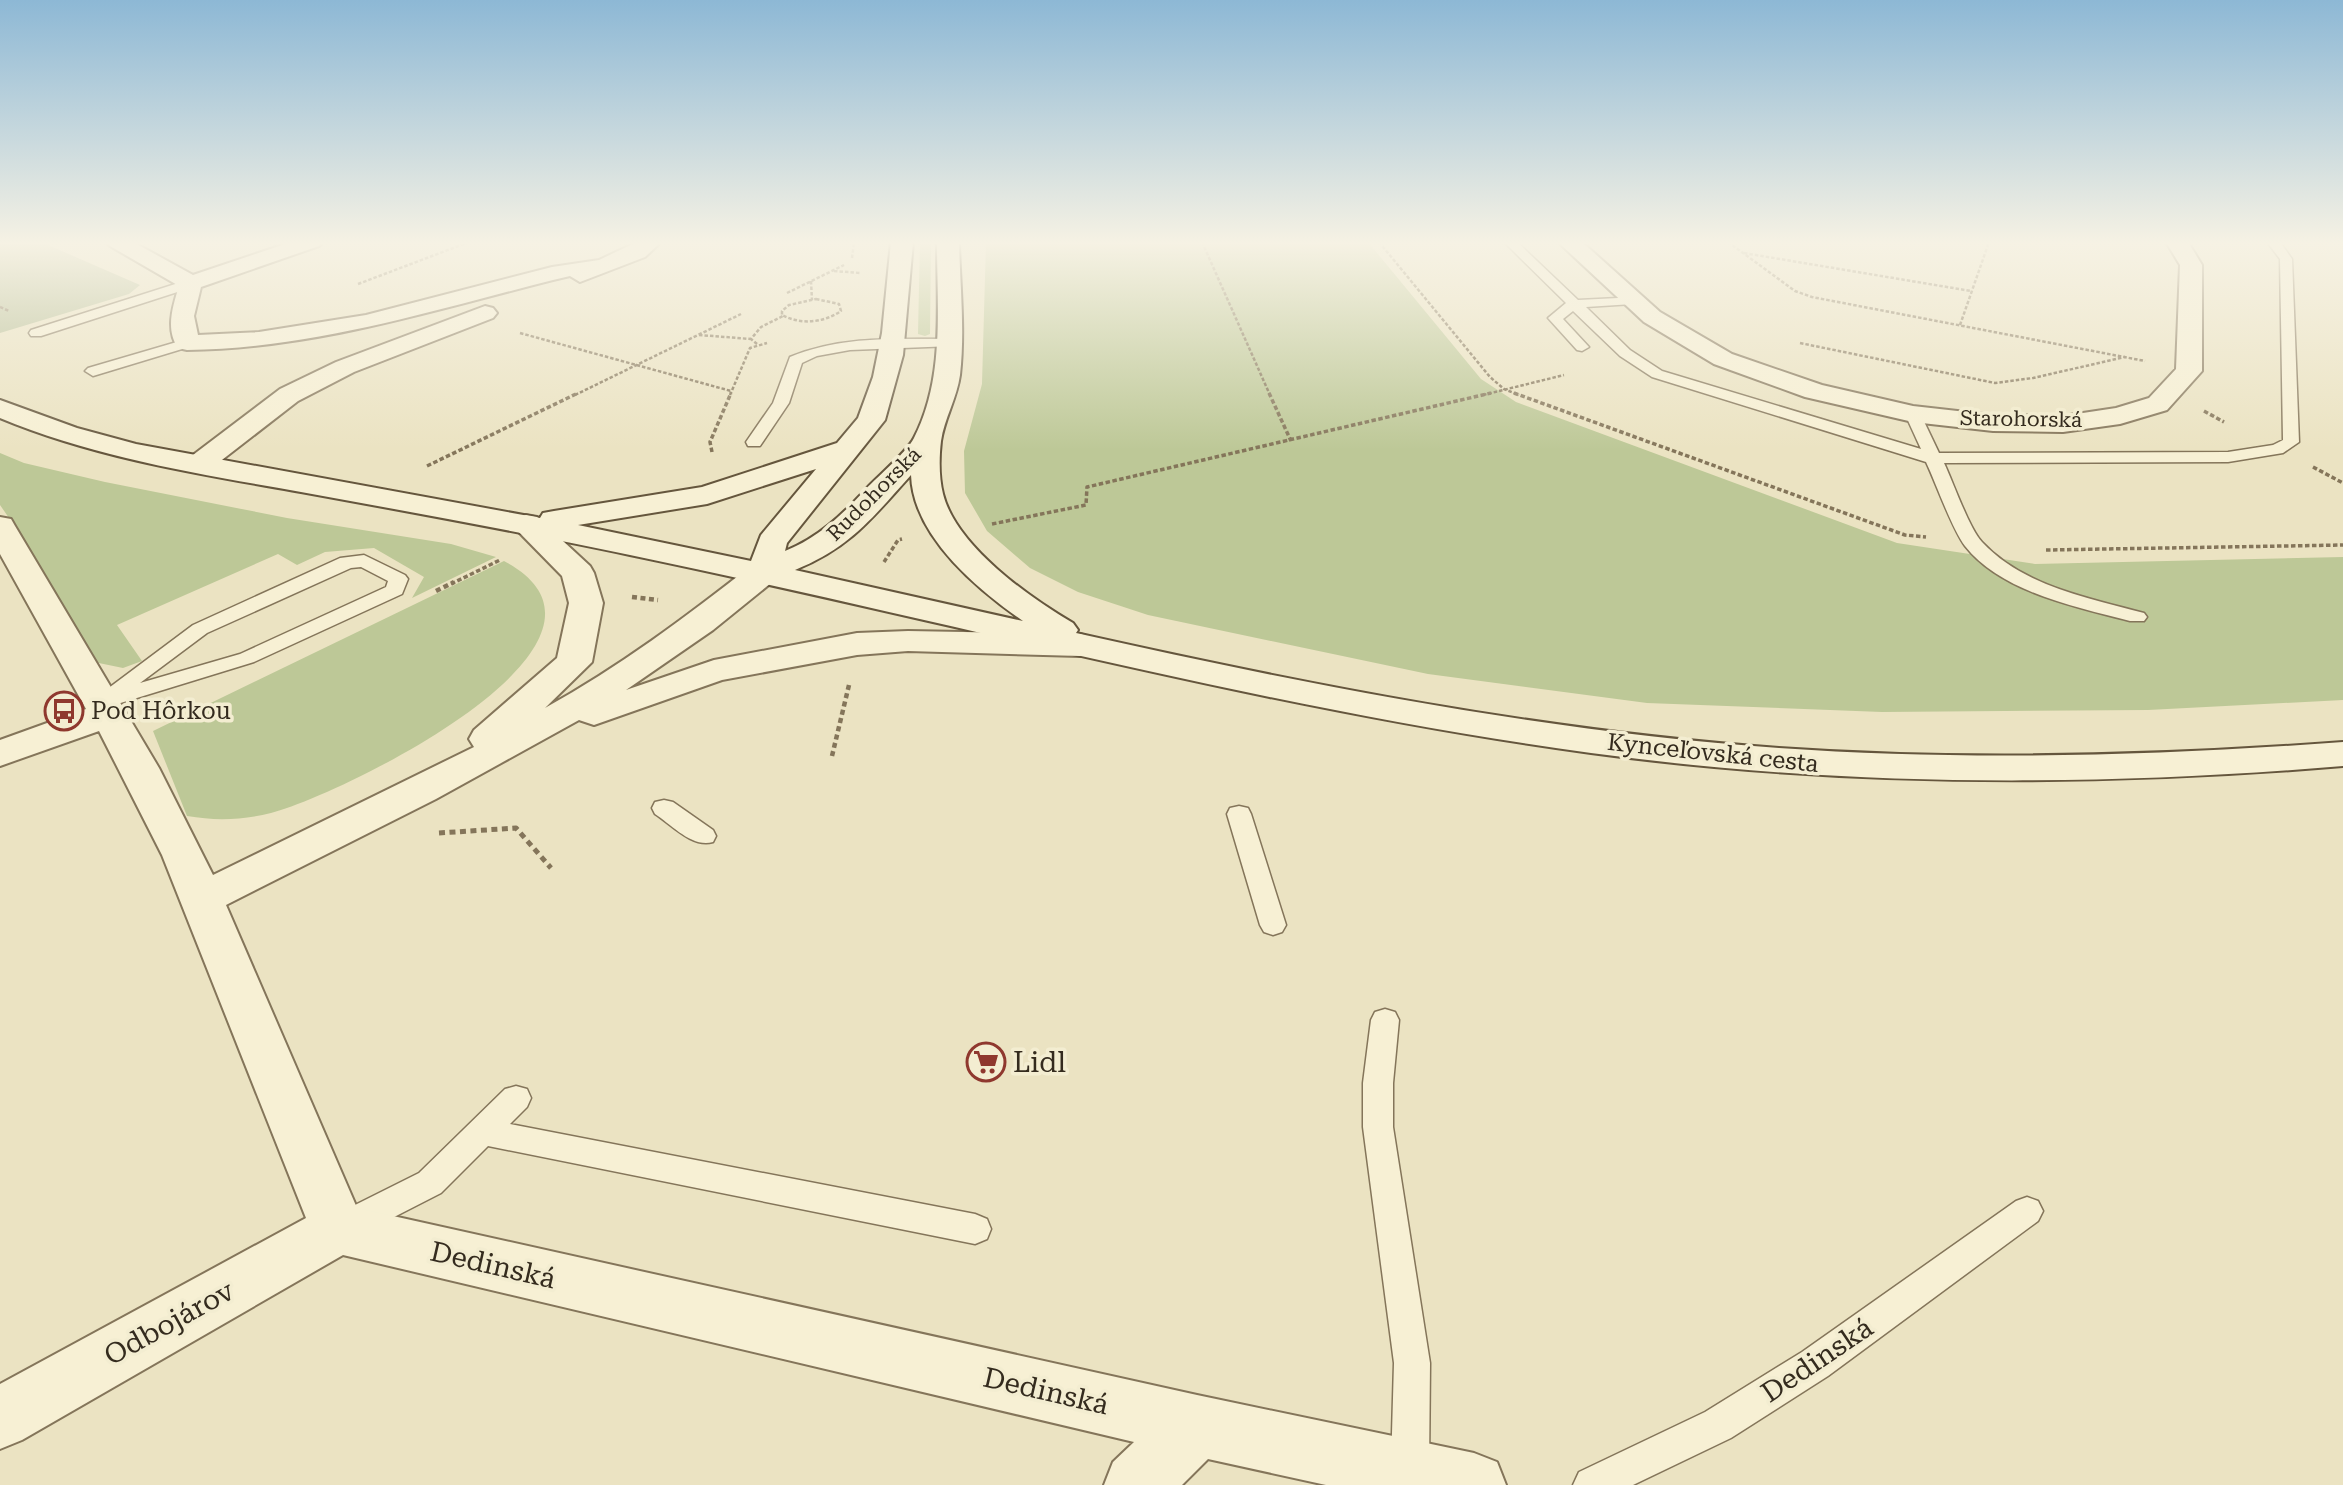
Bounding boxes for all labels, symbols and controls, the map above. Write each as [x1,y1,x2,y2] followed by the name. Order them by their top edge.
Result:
[1960,406,2083,432] street label: Starohorská
[822,442,926,546] street label: Rudohorská
[43,690,85,732] bus stop icon: Pod Hôrkou
[91,697,231,725] place label: Pod Hôrkou
[1606,728,1820,778] street label: Kynceľovská cesta
[965,1041,1007,1083] supermarket icon: Lidl
[1013,1046,1066,1079] place label: Lidl
[427,1235,559,1295] street label: Dedinská
[98,1274,240,1372] street label: Odbojárov
[1755,1311,1879,1409] street label: Dedinská
[980,1361,1112,1421] street label: Dedinská

